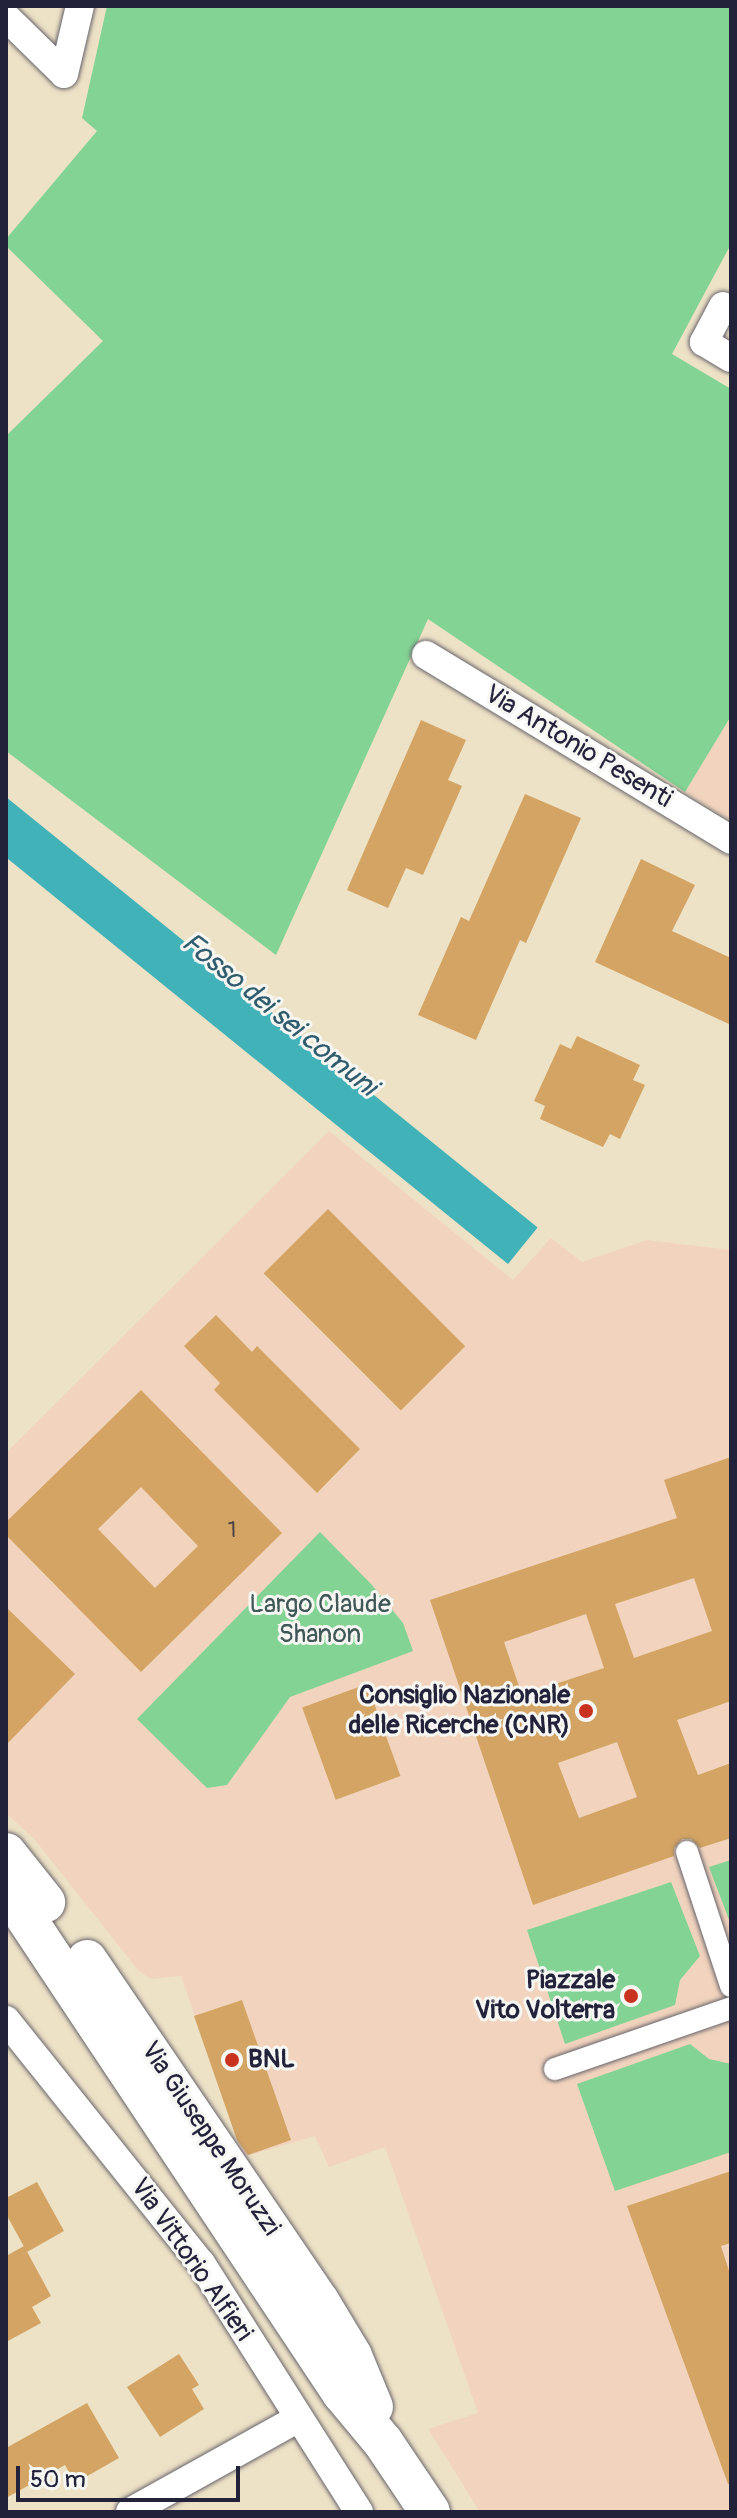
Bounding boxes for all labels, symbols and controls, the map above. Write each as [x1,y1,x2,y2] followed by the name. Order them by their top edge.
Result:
[479,679,677,815] street label: Via Antonio Pesenti
[175,926,383,1104] water label: Fosso dei sei comuni
[228,1518,236,1544] house number: 1
[249,1589,391,1650] park label: Largo Claude Shanon
[348,1680,570,1742] place label: Consiglio Nazionale delle Ricerche (CNR)
[577,1702,595,1720] marker: Consiglio Nazionale delle Ricerche (CNR)
[475,1965,615,2026] place label: Piazzale Vito Volterra
[622,1987,640,2005] marker: Piazzale Vito Volterra
[134,2036,286,2242] street label: Via Giuseppe Moruzzi
[248,2044,295,2076] place label: BNL
[223,2051,241,2069] marker: BNL
[123,2173,259,2347] street label: Via Vittorio Alfieri
[20,2450,244,2500] scale bar
[30,2465,86,2494] text: 50 m

